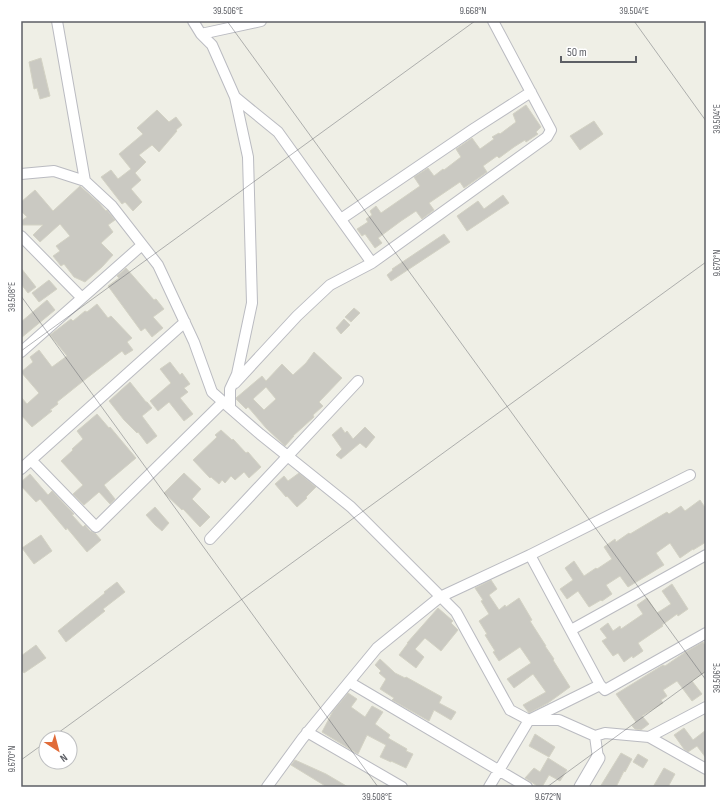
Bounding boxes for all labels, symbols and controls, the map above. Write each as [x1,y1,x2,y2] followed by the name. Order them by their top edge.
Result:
[213,5,243,17] text: 39.506°E
[460,5,486,17] text: 9.668°N
[619,5,649,17] text: 39.504°E
[561,38,636,64] scale bar
[567,45,587,60] text: 50 m
[711,104,723,134] text: 39.504°E
[711,250,723,276] text: 9.670°N
[6,282,18,312] text: 39.508°E
[711,663,723,693] text: 39.506°E
[38,730,78,770] north arrow
[6,746,18,772] text: 9.670°N
[57,751,70,765] text: N
[362,791,392,803] text: 39.508°E
[535,791,561,803] text: 9.672°N

